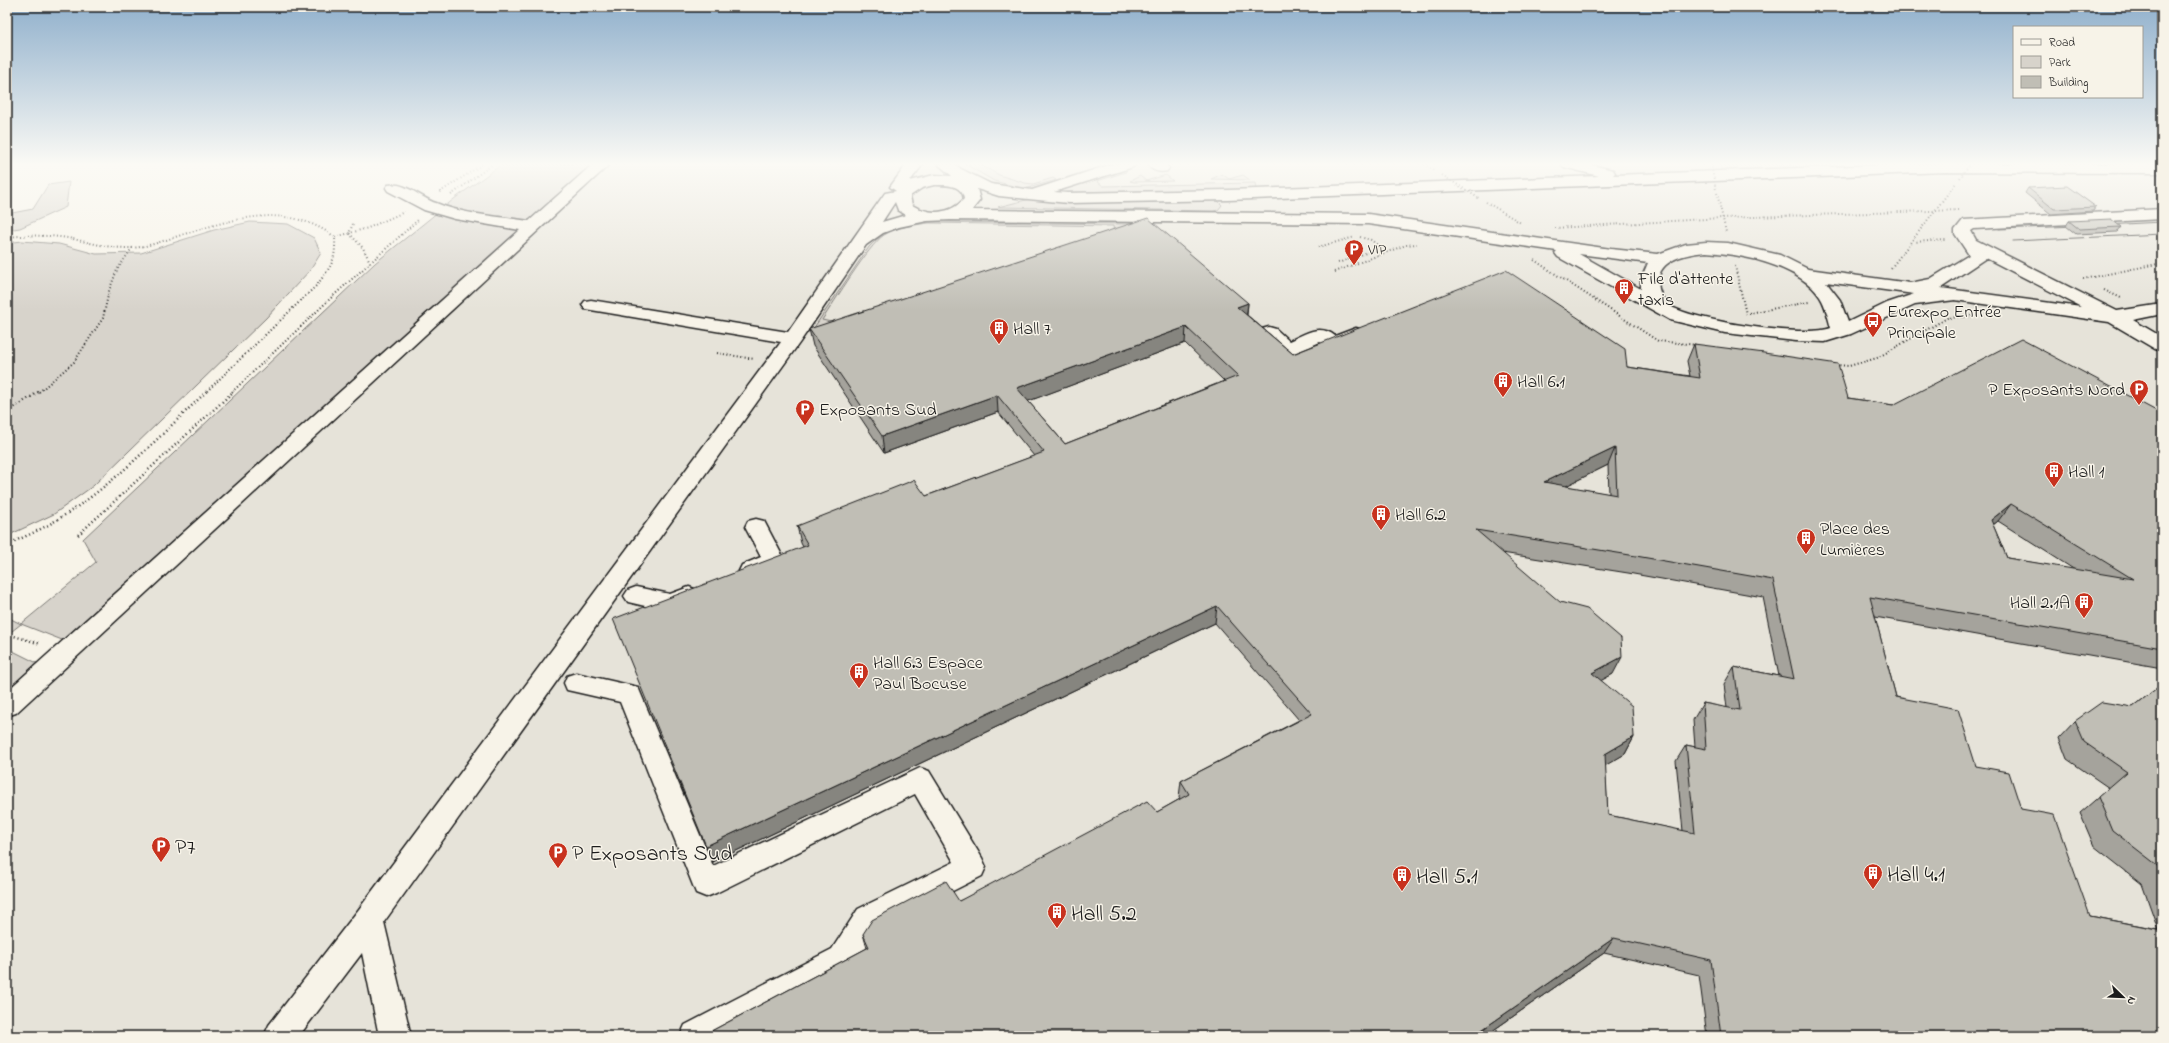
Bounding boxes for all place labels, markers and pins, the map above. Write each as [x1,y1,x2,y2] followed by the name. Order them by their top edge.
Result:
[1343,238,1365,266] parking icon: VIP
[1367,239,1387,261] place label: VIP
[1637,267,1734,314] place label: File d'attente taxis
[1613,277,1635,305] building icon: File d'attente taxis
[1887,300,2002,347] place label: Eurexpo Entrée Principale
[1862,310,1884,338] bus stop icon: Eurexpo Entrée Principale
[988,317,1010,345] building icon: Hall 7
[1013,317,1052,343] place label: Hall 7
[1492,370,1514,398] building icon: Hall 6.1
[1517,370,1565,396] place label: Hall 6.1
[1988,378,2125,404] place label: P Exposants Nord
[2128,378,2150,406] parking icon: P Exposants Nord
[794,398,816,426] parking icon: Exposants Sud
[819,398,937,424] place label: Exposants Sud
[2043,460,2065,488] building icon: Hall 1
[2068,460,2105,486] place label: Hall 1
[1370,503,1392,531] building icon: Hall 6.2
[1395,503,1446,529] place label: Hall 6.2
[1820,517,1890,564] place label: Place des Lumières
[1795,527,1817,555] building icon: Place des Lumières
[2010,591,2070,617] place label: Hall 2.1A
[2073,591,2095,619] building icon: Hall 2.1A
[873,651,984,698] place label: Hall 6.3 Espace Paul Bocuse
[848,661,870,689] building icon: Hall 6.3 Espace Paul Bocuse
[175,833,195,865] place label: P7
[150,835,172,863] parking icon: P7
[572,839,733,871] place label: P Exposants Sud
[547,841,569,869] parking icon: P Exposants Sud
[1887,860,1945,892] place label: Hall 4.1
[1416,862,1478,894] place label: Hall 5.1
[1862,862,1884,890] building icon: Hall 4.1
[1391,864,1413,892] building icon: Hall 5.1
[1071,899,1137,931] place label: Hall 5.2
[1046,901,1068,929] building icon: Hall 5.2

